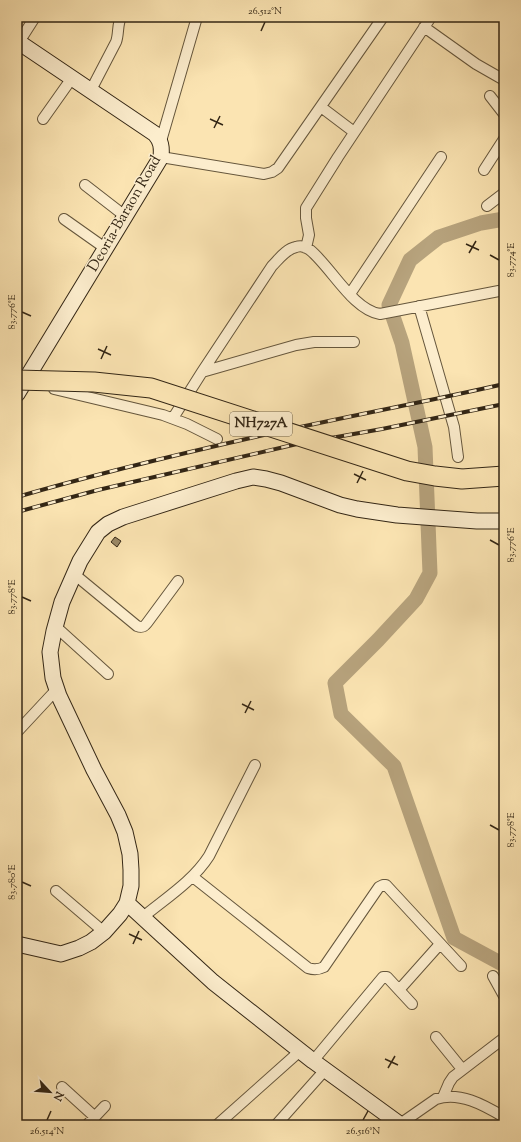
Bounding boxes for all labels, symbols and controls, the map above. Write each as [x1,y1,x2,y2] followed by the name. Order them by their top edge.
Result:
[248,4,282,19] text: 26.512°N
[83,151,167,276] street label: Deoria-Baraon Road
[504,243,519,277] text: 83.774°E
[5,294,20,330] text: 83.776°E
[230,412,292,436] road number: NH727A
[504,527,519,563] text: 83.776°E
[5,579,20,615] text: 83.778°E
[504,812,519,848] text: 83.778°E
[5,864,20,900] text: 83.780°E
[30,1072,70,1112] north arrow
[49,1088,68,1104] text: N
[30,1124,64,1139] text: 26.514°N
[346,1124,380,1139] text: 26.516°N

